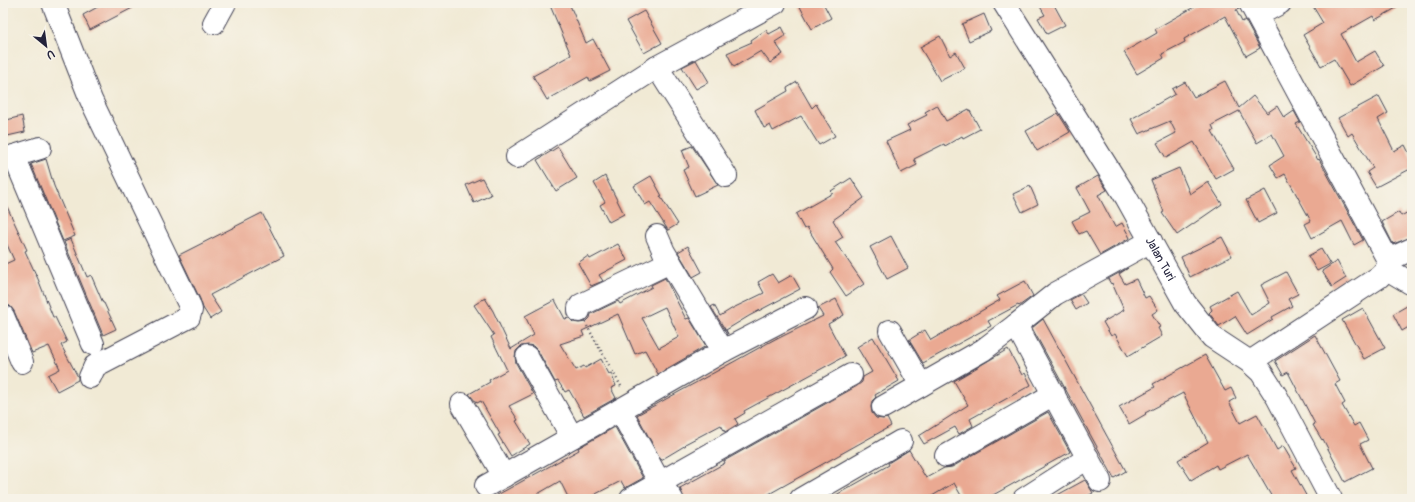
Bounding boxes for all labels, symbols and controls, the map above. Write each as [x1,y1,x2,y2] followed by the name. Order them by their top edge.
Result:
[26,26,66,66] north arrow
[44,47,57,62] text: U
[1142,234,1179,283] street label: Jalan Turi

